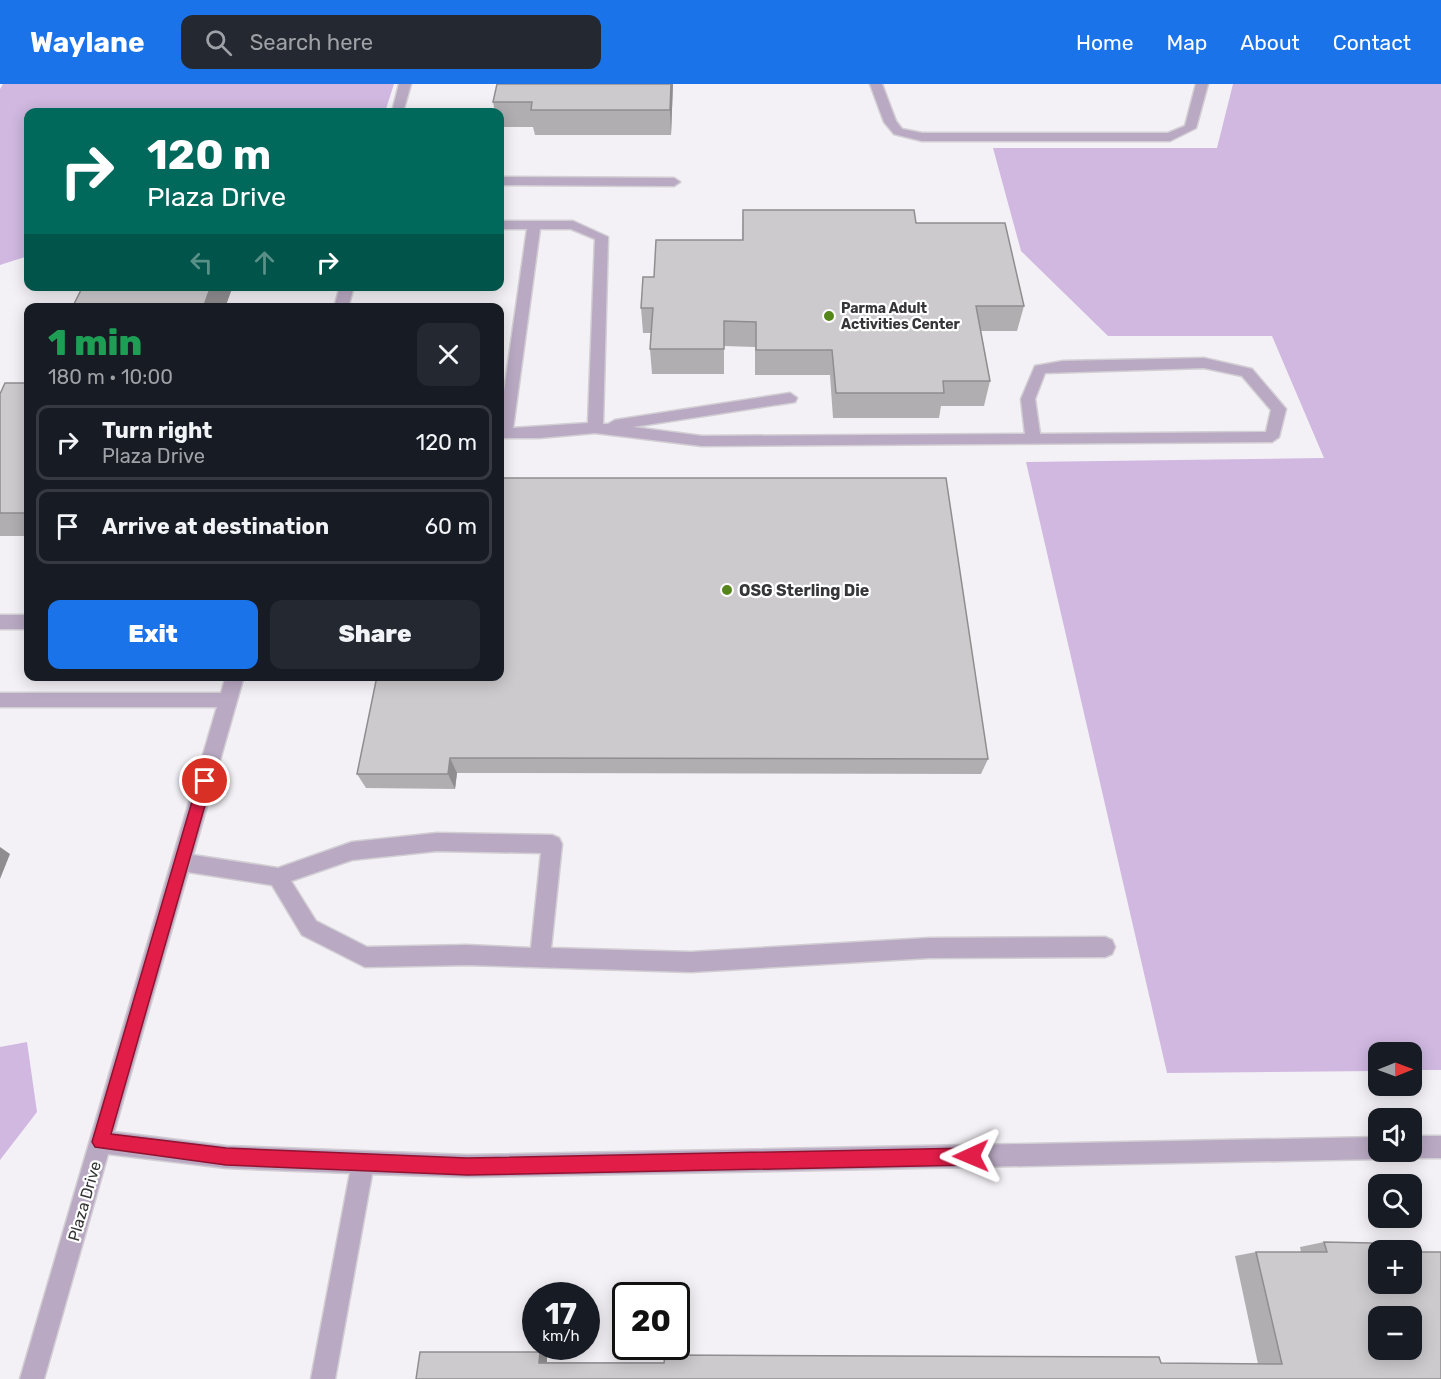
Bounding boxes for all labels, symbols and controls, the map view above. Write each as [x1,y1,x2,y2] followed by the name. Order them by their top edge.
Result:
[181,15,601,69] search box
[30,26,145,59] text: Waylane
[202,26,235,59] icon: search
[250,29,373,56] text: Search here
[1076,30,1133,55] text: Home
[1166,30,1207,55] text: Map
[1240,30,1300,55] text: About
[1333,30,1411,55] text: Contact
[147,130,271,180] text: 120 m
[48,132,126,210] icon: right
[147,181,286,213] text: Plaza Drive
[185,246,218,279] icon: left
[248,246,281,279] icon: ahead
[311,246,344,279] icon: right
[841,300,961,333] place label: Parma Adult Activities Center
[822,309,836,323] marker: Parma Adult Activities Center
[48,321,142,364] text: 1 min
[417,323,480,386] button: close
[48,365,173,389] text: 180 m · 10:00
[102,417,212,444] text: Turn right
[51,426,84,459] icon: right
[416,429,477,456] text: 120 m
[102,444,205,468] text: Plaza Drive
[51,510,84,543] icon: arrive
[102,513,329,540] text: Arrive at destination
[425,513,477,540] text: 60 m
[739,581,869,600] place label: OSG Sterling Die
[720,583,734,597] marker: OSG Sterling Die
[48,600,258,669] button: Exit
[270,600,480,669] button: Share
[179,755,230,806] pin
[188,764,221,797] icon: arrive
[1368,1042,1422,1096] north arrow
[1368,1042,1422,1360] map controls
[1368,1108,1422,1162] button: sound
[939,1124,1003,1188] position arrow
[64,1159,105,1243] street label: Plaza Drive
[1368,1174,1422,1228] button: search
[1368,1240,1422,1294] button: +
[612,1282,690,1360] speed limit sign: 20
[545,1296,577,1332] text: 17
[1368,1306,1422,1360] button: −
[542,1327,580,1345] text: km/h

